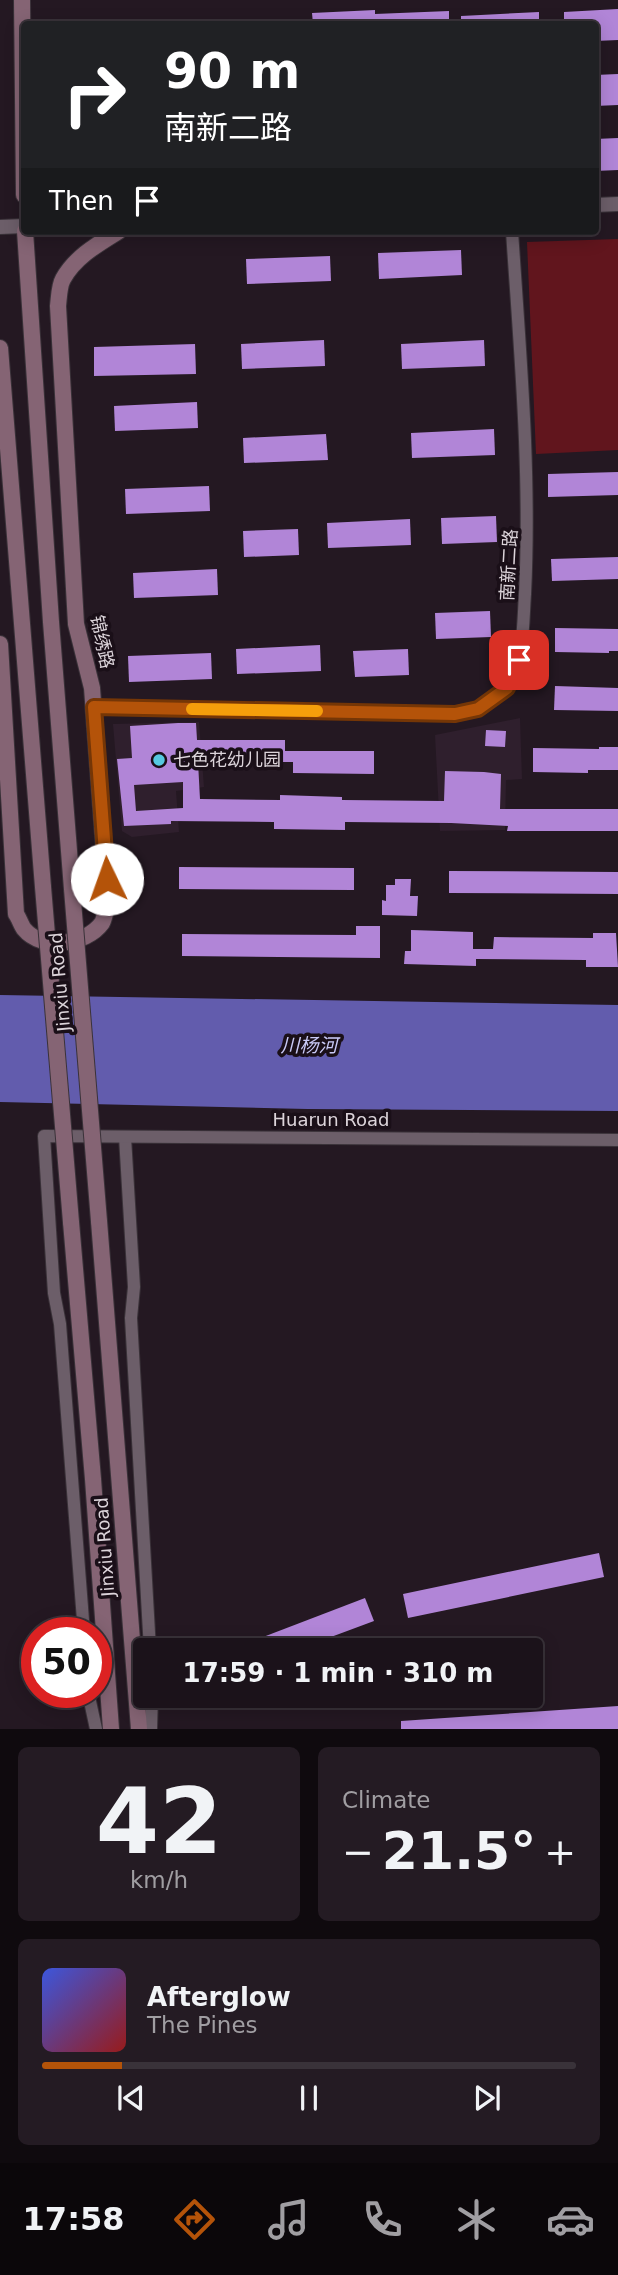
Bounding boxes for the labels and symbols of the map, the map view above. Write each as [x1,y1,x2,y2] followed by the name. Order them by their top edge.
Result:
[496,528,521,601] street label: 南新二路
[87,613,118,670] street label: 锦绣路
[489,630,549,690] pin
[173,749,281,770] place label: 七色花幼儿园
[151,752,167,768] marker: 七色花幼儿园
[70,842,144,916] position arrow
[45,931,74,1034] street label: Jinxiu Road
[280,1034,341,1056] water label: 川杨河
[272,1109,390,1130] street label: Huarun Road
[91,1497,119,1598] street label: Jinxiu Road
[21,1617,112,1708] speed limit sign: 50

